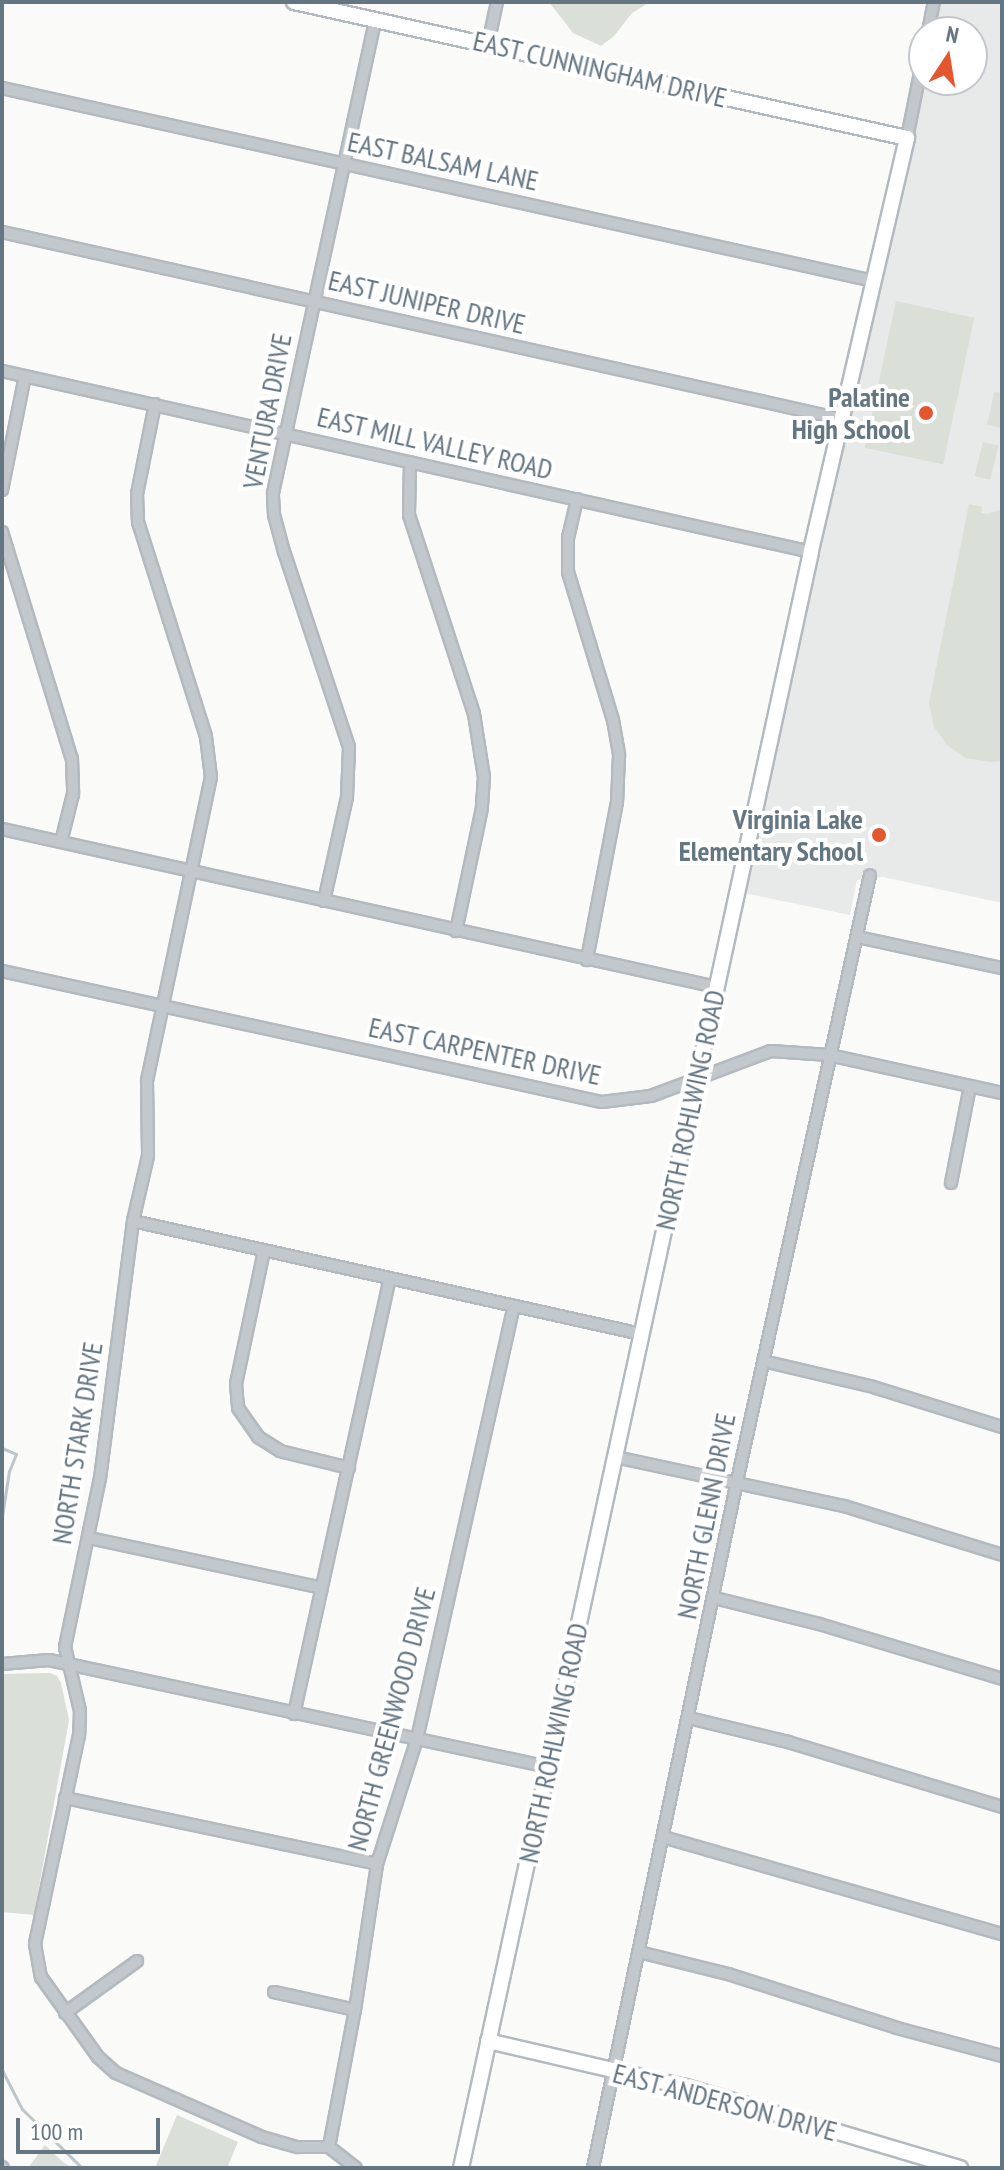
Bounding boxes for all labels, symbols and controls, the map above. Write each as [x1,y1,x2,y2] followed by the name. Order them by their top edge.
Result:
[908,16,988,96] north arrow
[944,20,961,49] text: N
[469,23,731,115] street label: EAST CUNNINGHAM DRIVE
[344,124,542,198] street label: EAST BALSAM LANE
[325,263,529,341] street label: EAST JUNIPER DRIVE
[235,330,299,492] street label: VENTURA DRIVE
[792,380,910,446] place label: Palatine High School
[313,399,557,487] street label: EAST MILL VALLEY ROAD
[917,404,935,422] marker: Palatine High School
[678,802,863,868] place label: Virginia Lake Elementary School
[870,826,888,844] marker: Virginia Lake Elementary School
[648,987,732,1233] street label: NORTH ROHLWING ROAD
[365,1010,605,1092] street label: EAST CARPENTER DRIVE
[44,1339,110,1547] street label: NORTH STARK DRIVE
[670,1410,742,1622] street label: NORTH GLENN DRIVE
[340,1583,442,1855] street label: NORTH GREENWOOD DRIVE
[511,1620,595,1866] street label: NORTH ROHLWING ROAD
[609,2056,841,2148] street label: EAST ANDERSON DRIVE
[20,2102,164,2152] scale bar
[30,2116,83,2147] text: 100 m

